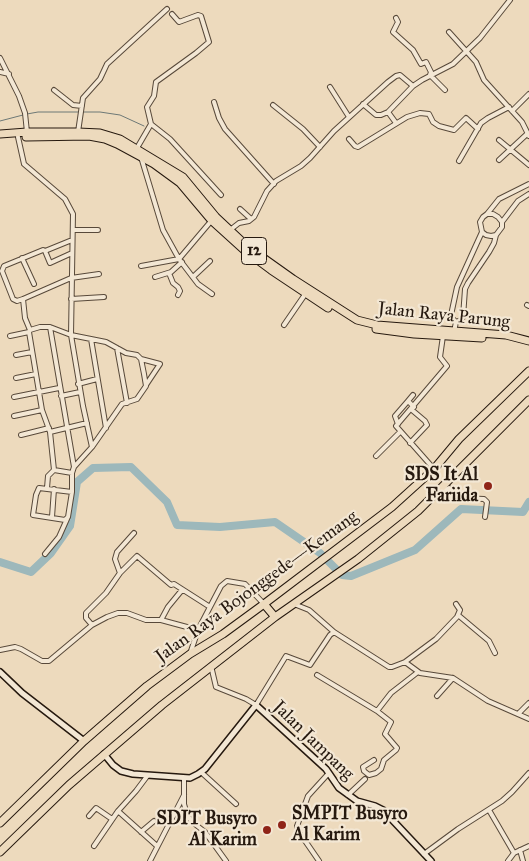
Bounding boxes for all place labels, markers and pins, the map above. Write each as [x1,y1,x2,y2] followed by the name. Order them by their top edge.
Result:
[405,465,478,508] place label: SDS It Al Fariida
[482,480,494,492] marker: SDS It Al Fariida
[292,804,407,846] place label: SMPIT Busyro Al Karim
[156,809,257,852] place label: SDIT Busyro Al Karim
[276,819,288,831] marker: SMPIT Busyro Al Karim
[261,824,273,836] marker: SDIT Busyro Al Karim

